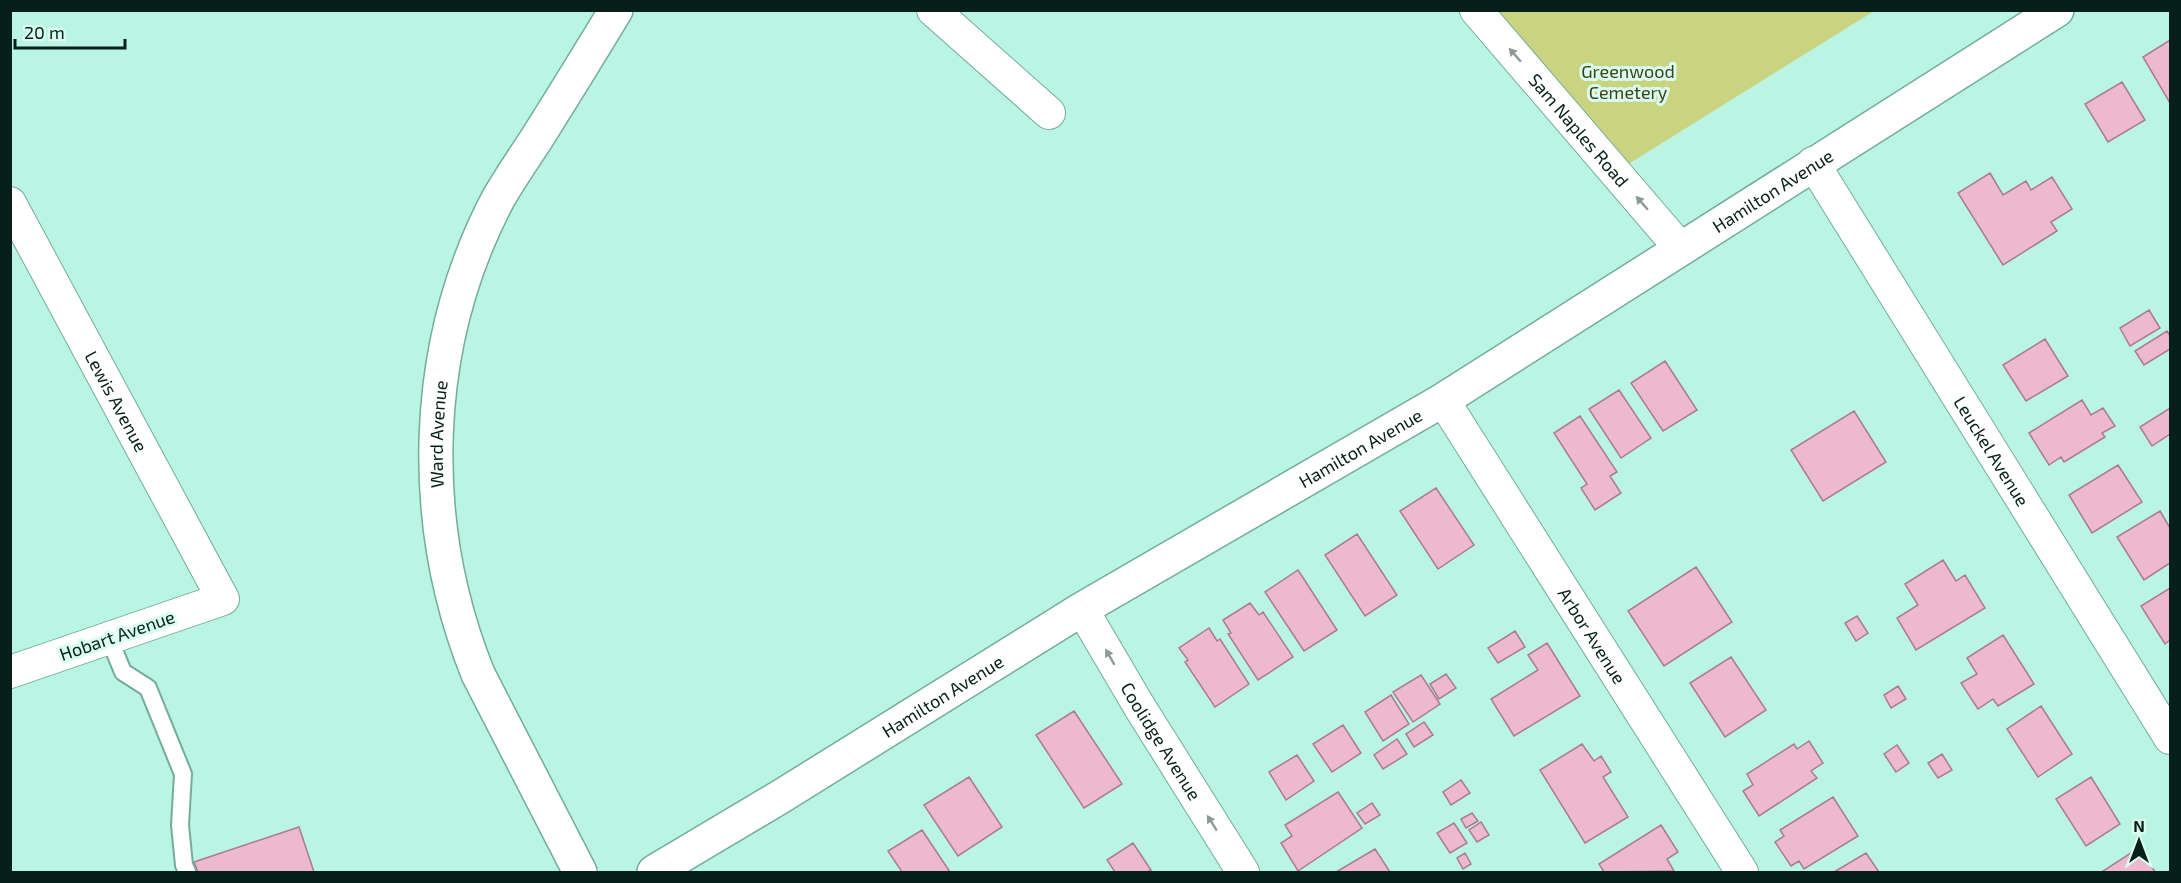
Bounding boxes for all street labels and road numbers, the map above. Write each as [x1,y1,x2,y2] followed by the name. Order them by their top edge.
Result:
[1524,69,1634,191] street label: Sam Naples Road
[1708,144,1837,237] street label: Hamilton Avenue
[81,347,153,455] street label: Lewis Avenue
[425,379,452,489] street label: Ward Avenue
[1949,392,2034,510] street label: Leuckel Avenue
[1295,404,1426,492] street label: Hamilton Avenue
[1554,583,1631,688] street label: Arbor Avenue
[57,605,177,665] street label: Hobart Avenue
[878,650,1007,742] street label: Hamilton Avenue
[1116,678,1206,804] street label: Coolidge Avenue

